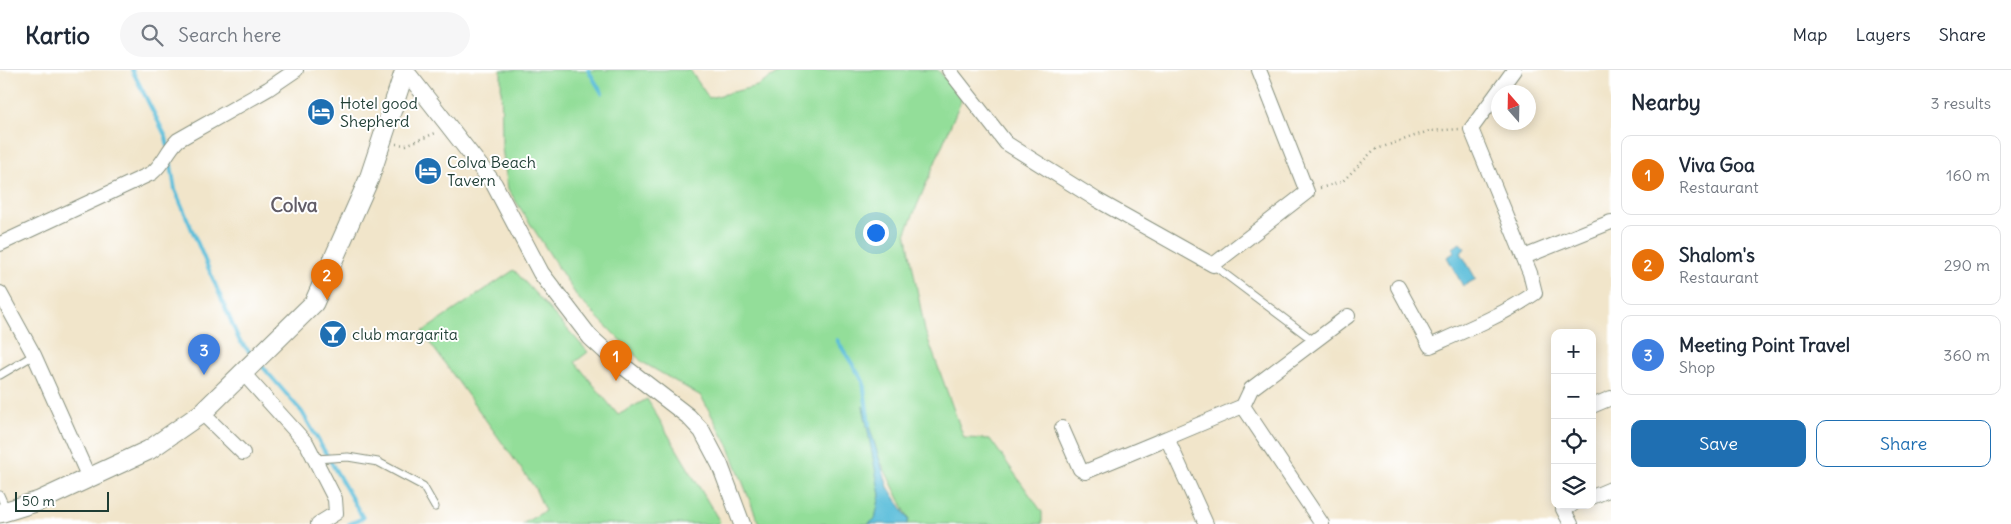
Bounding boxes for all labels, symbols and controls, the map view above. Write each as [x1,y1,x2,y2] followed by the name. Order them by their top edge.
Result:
[120,12,470,57] search box
[25,20,90,50] text: Kartio
[138,21,166,49] icon: search
[178,23,281,47] text: Search here
[1792,23,1827,46] text: Map
[1855,23,1911,46] text: Layers
[1939,23,1986,46] text: Share
[1491,85,1536,130] north arrow
[1631,89,1701,116] text: Nearby
[340,93,418,131] place label: Hotel good Shepherd
[1931,93,1991,113] text: 3 results
[306,97,336,127] hotel icon: Hotel good Shepherd
[447,152,536,190] place label: Colva Beach Tavern
[1679,153,1755,177] text: Viva Goa
[413,156,443,186] hotel icon: Colva Beach Tavern
[1645,165,1651,185] text: 1
[1946,165,1990,185] text: 160 m
[1679,177,1759,197] text: Restaurant
[270,193,318,217] district label: Colva
[863,220,889,246] your location
[1679,243,1755,267] text: Shalom's
[1644,255,1652,275] text: 2
[1944,255,1990,275] text: 290 m
[311,259,343,300] pin: 2
[1679,267,1759,287] text: Restaurant
[318,319,348,349] bar icon: club margarita
[352,324,458,344] place label: club margarita
[1551,329,1596,509] map controls
[1551,329,1596,374] button: +
[1679,333,1850,357] text: Meeting Point Travel
[188,334,220,375] pin: 3
[600,340,632,381] pin: 1
[1643,345,1653,365] text: 3
[1943,345,1990,365] text: 360 m
[1679,357,1715,377] text: Shop
[1551,374,1596,419] button: −
[1551,419,1596,464] button: locate
[1631,420,1806,467] button: Save
[1816,420,1991,467] button: Share
[1551,464,1596,509] button: layers
[15,489,109,512] scale bar
[22,492,55,510] text: 50 m

